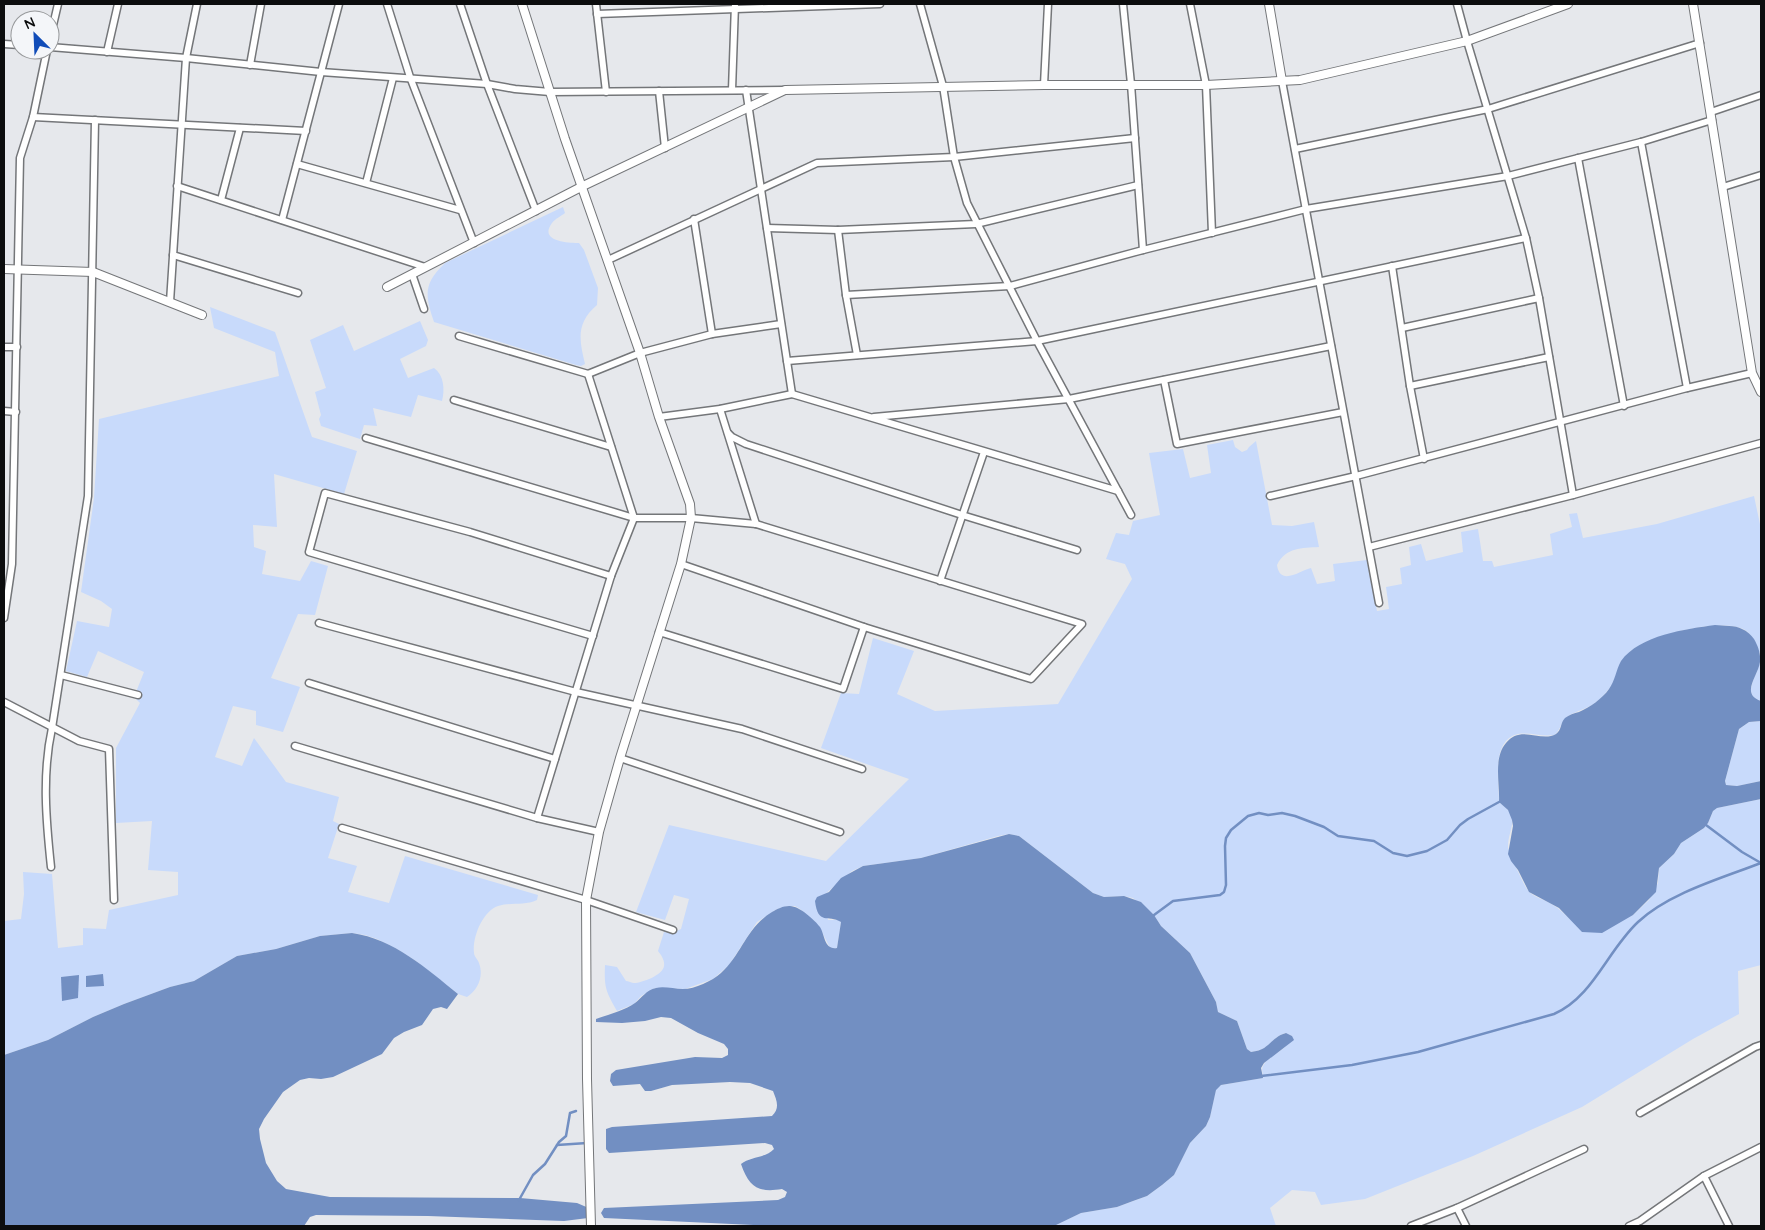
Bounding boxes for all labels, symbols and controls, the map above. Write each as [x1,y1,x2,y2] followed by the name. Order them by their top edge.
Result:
[10,10,60,60] north arrow
[21,13,38,33] text: N

